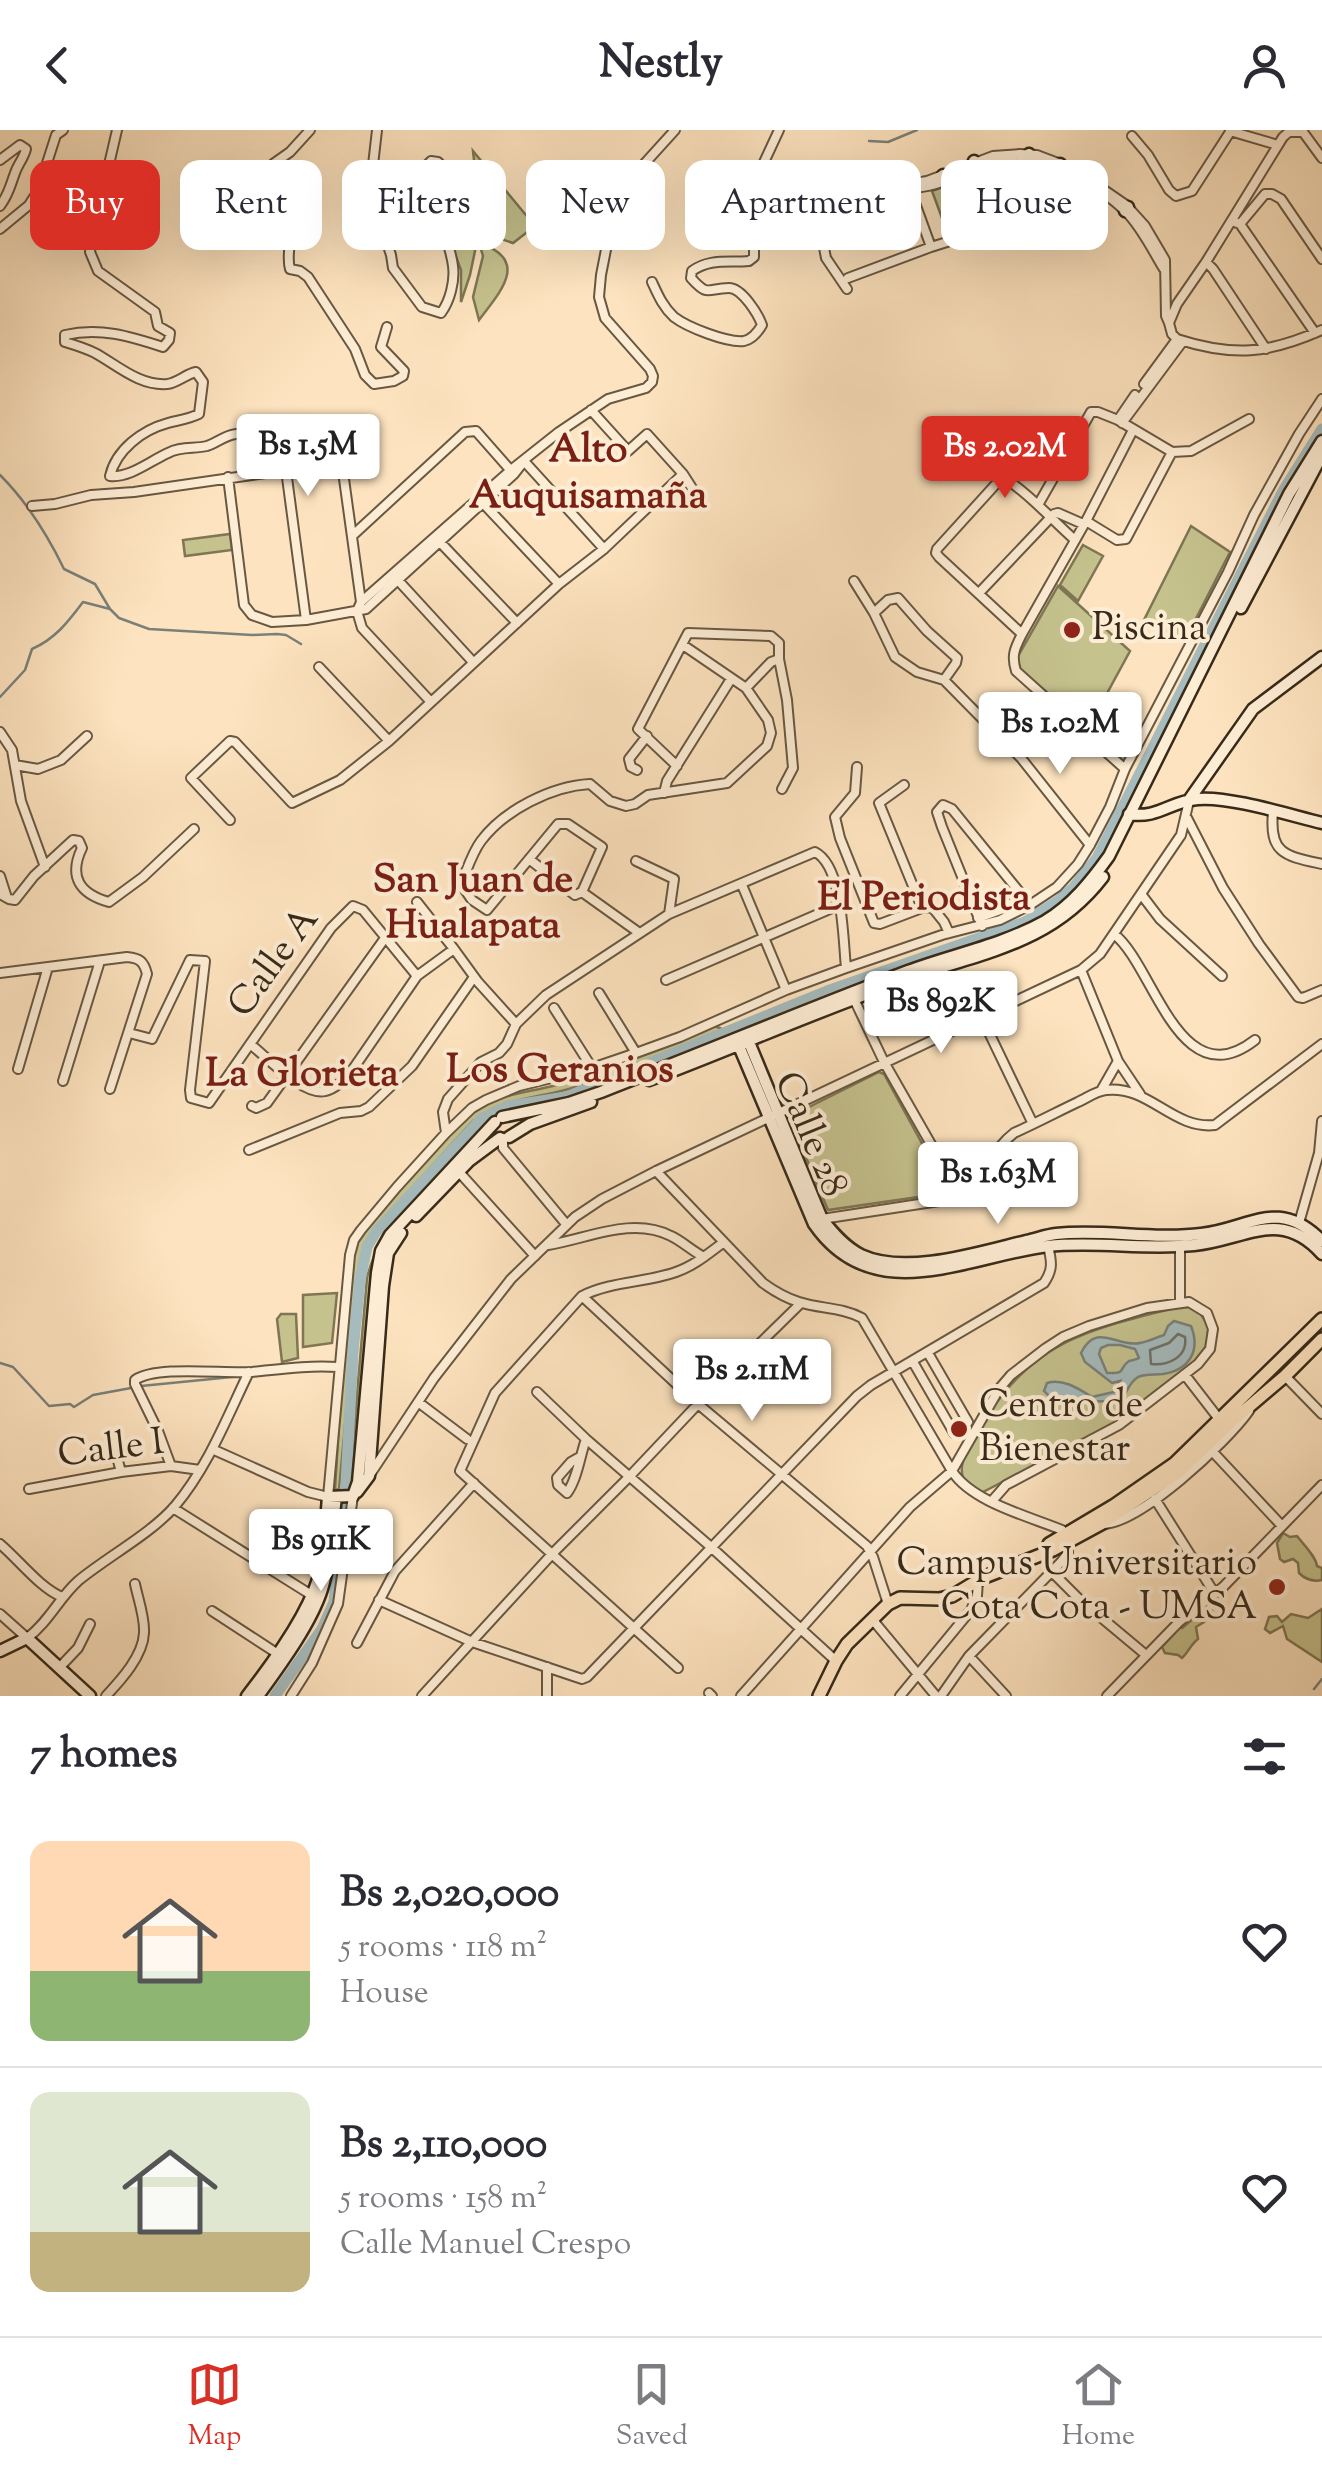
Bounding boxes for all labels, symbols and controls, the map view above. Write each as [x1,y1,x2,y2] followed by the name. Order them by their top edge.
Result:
[599,33,723,98] text: Nestly
[30,38,85,93] icon: back
[1237,38,1292,93] icon: person
[30,160,160,250] chip: Buy
[180,160,322,250] chip: Rent
[342,160,506,250] chip: Filters
[526,160,665,250] chip: New
[685,160,921,250] chip: Apartment
[941,160,1108,250] chip: House
[216,414,400,499] pin: Bs 1.5M
[902,416,1108,501] pin: Bs 2.02M
[259,423,357,469] text: Bs 1.5M
[469,423,708,526] district label: Alto Auquisamaña
[944,425,1066,471] text: Bs 2.02M
[1092,603,1207,657] place label: Piscina
[1061,619,1083,641] marker: Piscina
[957,692,1163,777] pin: Bs 1.02M
[1001,701,1119,747] text: Bs 1.02M
[373,853,573,956] district label: San Juan de Hualapata
[817,871,1031,928] district label: El Periodista
[216,896,334,1029] street label: Calle A
[849,971,1033,1056] pin: Bs 892K
[886,980,996,1026] text: Bs 892K
[446,1043,674,1100] district label: Los Geranios
[205,1047,399,1104] district label: La Glorieta
[759,1064,859,1206] street label: Calle 28
[895,1142,1101,1227] pin: Bs 1.63M
[940,1151,1056,1197] text: Bs 1.63M
[649,1339,855,1424] pin: Bs 2.11M
[695,1348,809,1394] text: Bs 2.11M
[979,1380,1143,1478] place label: Centro de Bienestar
[55,1417,167,1483] street label: Calle I
[948,1418,970,1440] marker: Centro de Bienestar
[229,1509,413,1594] pin: Bs 911K
[271,1518,371,1564] text: Bs 911K
[896,1538,1257,1636] place label: Campus Universitario Cota Cota - UMSA
[1266,1576,1288,1598] marker: Campus Universitario Cota Cota - UMSA
[30,1726,178,1786] text: 7 homes
[1237,1729,1292,1784] icon: filters
[340,1865,559,1925] text: Bs 2,020,000
[110,1881,230,2001] icon: home
[1237,1914,1292,1969] icon: heart
[340,1925,547,1971] text: 5 rooms · 118 m²
[340,1971,429,2017] text: House
[340,2116,547,2176] text: Bs 2,110,000
[110,2132,230,2252] icon: home
[1237,2165,1292,2220] icon: heart
[340,2176,547,2222] text: 5 rooms · 158 m²
[340,2222,631,2268] text: Calle Manuel Crespo
[187,2357,242,2457] tab: Map
[616,2357,688,2457] tab: Saved
[1062,2357,1135,2457] tab: Home

